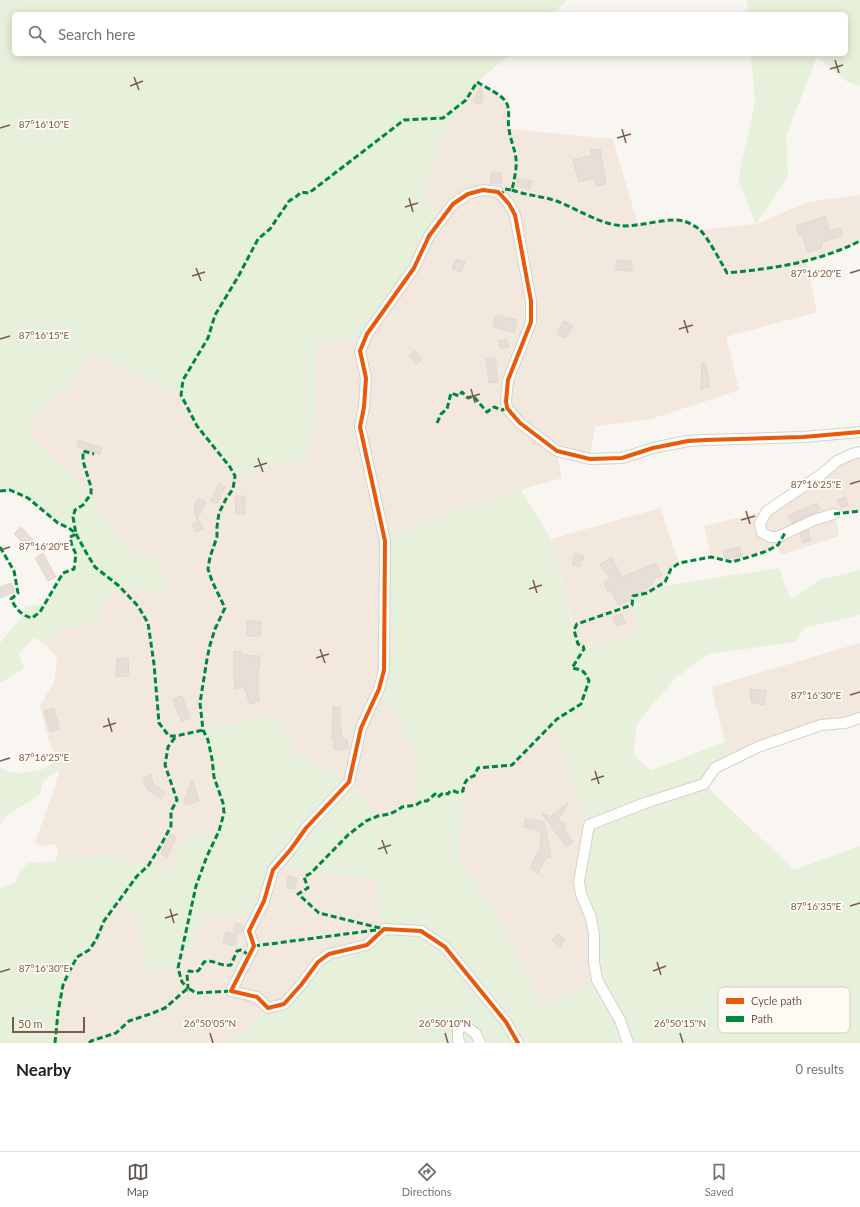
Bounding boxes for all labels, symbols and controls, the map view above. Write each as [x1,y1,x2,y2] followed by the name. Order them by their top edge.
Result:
[12,12,848,56] search box
[26,23,48,45] icon: search
[58,25,135,43] text: Search here
[19,118,69,130] text: 87°16'10"E
[791,267,841,279] text: 87°16'20"E
[19,329,69,341] text: 87°16'15"E
[791,478,841,490] text: 87°16'25"E
[19,540,69,552] text: 87°16'20"E
[791,689,841,701] text: 87°16'30"E
[19,751,69,763] text: 87°16'25"E
[791,900,841,912] text: 87°16'35"E
[19,962,69,974] text: 87°16'30"E
[718,987,850,1033] legend
[751,994,802,1007] text: Cycle path
[751,1012,773,1025] text: Path
[12,1015,85,1034] scale bar
[18,1017,43,1030] text: 50 m
[184,1017,236,1029] text: 26°50'05"N
[419,1017,471,1029] text: 26°50'10"N
[654,1017,706,1029] text: 26°50'15"N
[16,1059,71,1080] text: Nearby
[796,1061,844,1077] text: 0 results
[127,1161,149,1198] tab: Map
[402,1161,451,1198] tab: Directions
[705,1161,733,1198] tab: Saved

